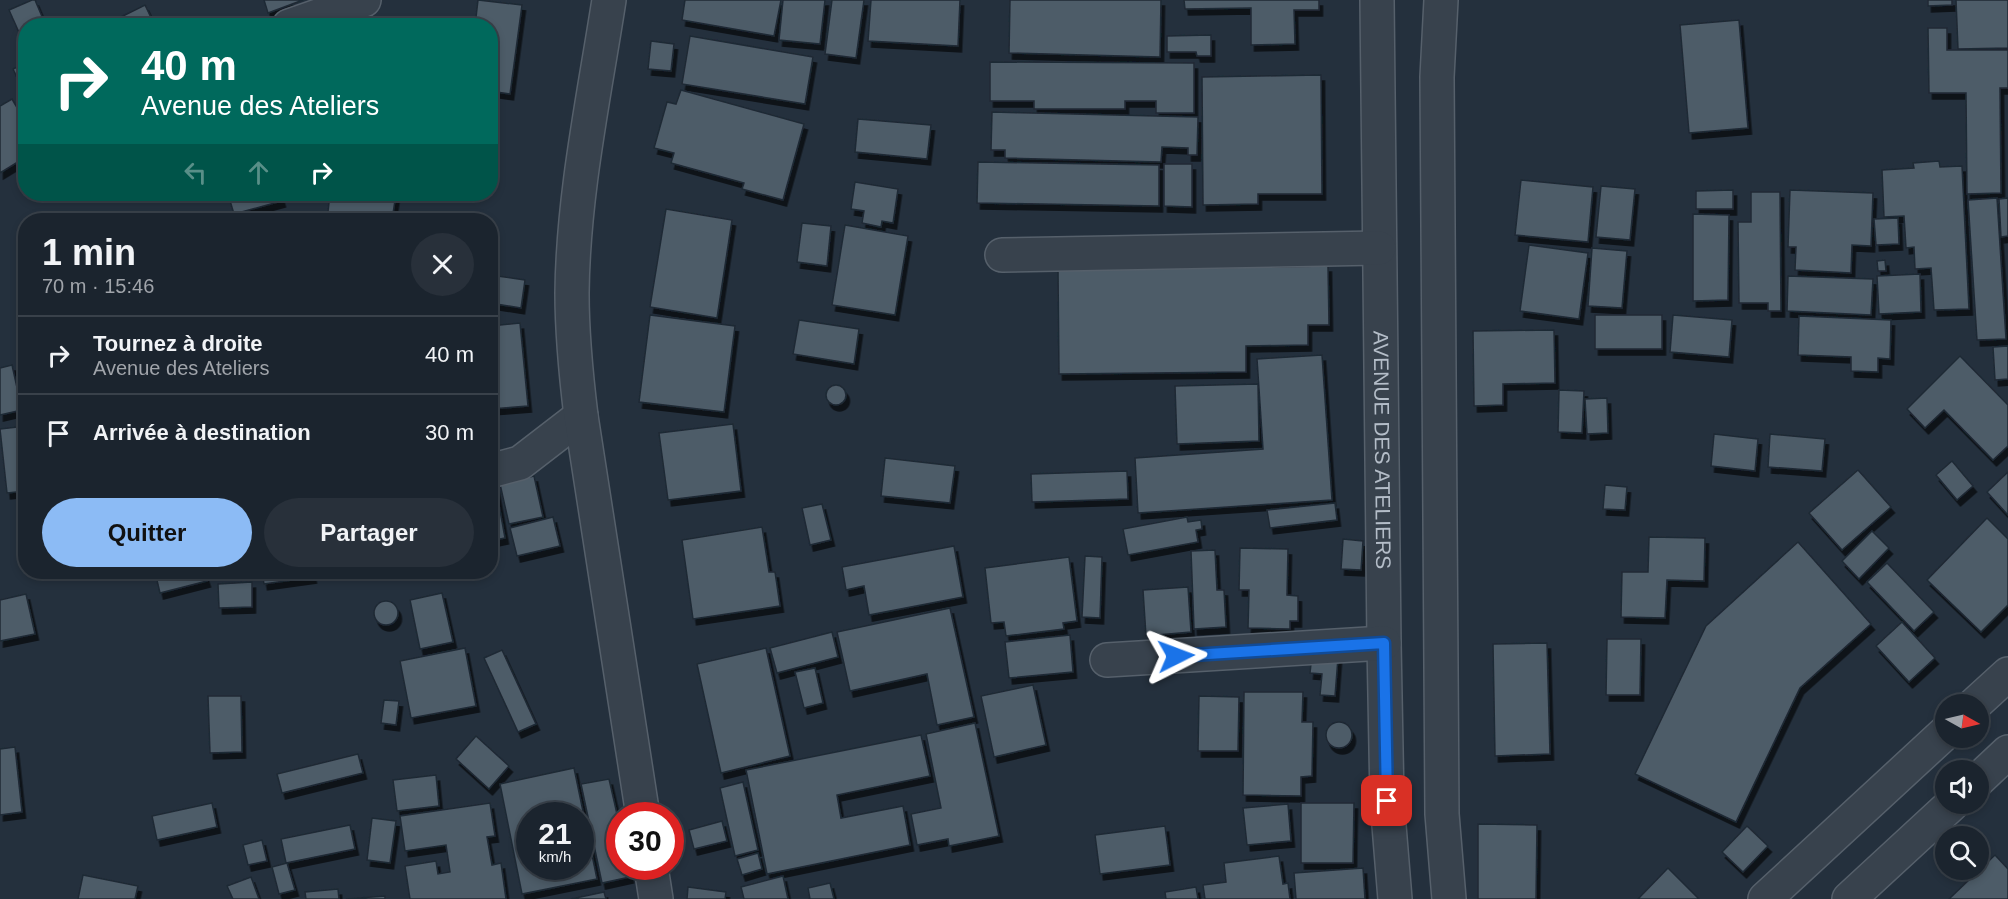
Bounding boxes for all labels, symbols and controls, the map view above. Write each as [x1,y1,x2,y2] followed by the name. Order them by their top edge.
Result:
[42,42,120,120] icon: right
[141,42,237,89] text: 40 m
[141,91,379,121] text: Avenue des Ateliers
[179,156,212,189] icon: left
[242,156,275,189] icon: ahead
[305,156,338,189] icon: right
[42,232,136,273] text: 1 min
[411,233,474,296] button: close
[42,275,154,297] text: 70 m · 15:46
[93,331,263,356] text: Tournez à droite
[1370,331,1395,569] street label: AVENUE DES ATELIERS
[42,339,75,372] icon: right
[425,342,474,367] text: 40 m
[93,357,269,379] text: Avenue des Ateliers
[42,417,75,450] icon: arrive
[93,420,311,445] text: Arrivée à destination
[425,420,474,445] text: 30 m
[42,498,252,567] button: Quitter
[264,498,474,567] button: Partager
[1144,624,1208,688] position arrow
[1935,694,1989,748] north arrow
[1935,694,1989,880] map controls
[1935,760,1989,814] button: sound
[1361,775,1412,826] pin
[1370,784,1403,817] icon: arrive
[606,802,684,880] speed limit sign: 30
[538,817,572,850] text: 21
[1935,826,1989,880] button: search
[539,848,571,865] text: km/h

